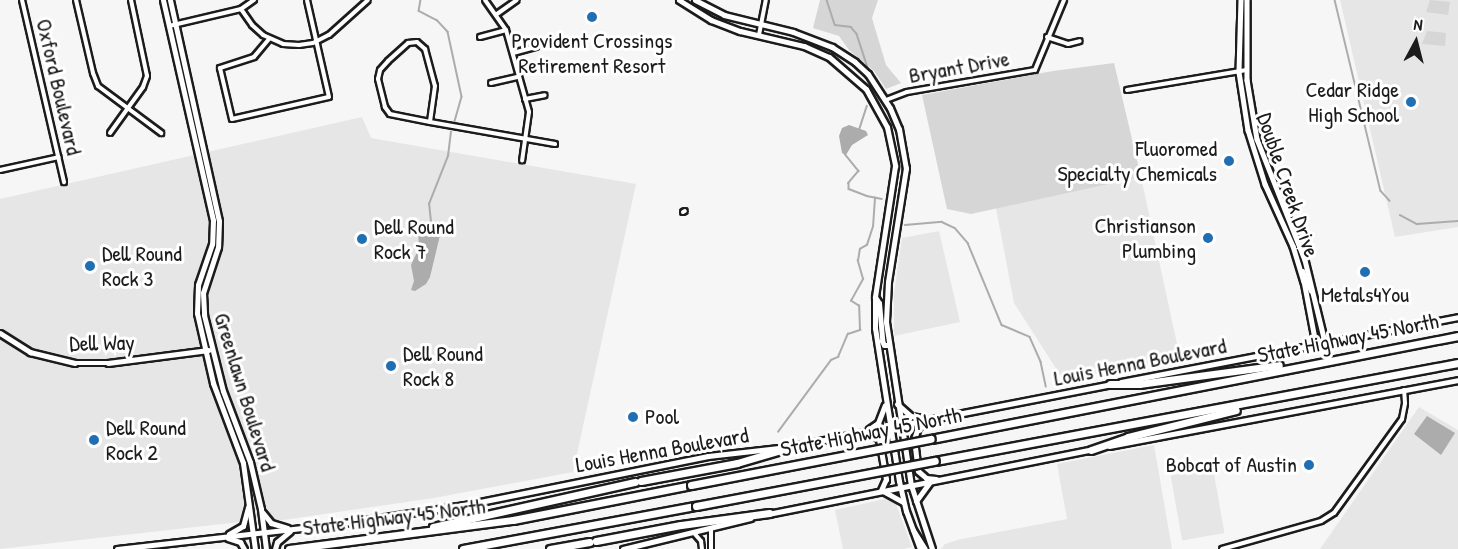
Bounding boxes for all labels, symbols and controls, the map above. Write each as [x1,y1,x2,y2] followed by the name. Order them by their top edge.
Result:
[585,10,599,24] marker: Provident Crossings Retirement Resort
[1386,12,1446,72] north arrow
[1413,13,1424,36] text: N
[31,16,87,158] street label: Oxford Boulevard
[511,27,673,78] place label: Provident Crossings Retirement Resort
[907,45,1011,89] street label: Bryant Drive
[1305,76,1399,128] place label: Cedar Ridge High School
[1404,95,1418,109] marker: Cedar Ridge High School
[1251,110,1325,260] street label: Double Creek Drive
[1057,135,1217,186] place label: Fluoromed Specialty Chemicals
[1222,154,1236,168] marker: Fluoromed Specialty Chemicals
[1094,212,1196,264] place label: Christianson Plumbing
[374,213,454,264] place label: Dell Round Rock 7
[1201,231,1215,245] marker: Christianson Plumbing
[355,232,369,246] marker: Dell Round Rock 7
[102,240,182,292] place label: Dell Round Rock 3
[83,259,97,273] marker: Dell Round Rock 3
[1358,265,1372,279] marker: Metals4You
[1321,282,1409,308] place label: Metals4You
[1255,308,1441,368] street label: State Highway 45 North
[208,310,282,474] street label: Greenlawn Boulevard
[69,329,135,357] street label: Dell Way
[1052,332,1228,392] street label: Louis Henna Boulevard
[403,340,483,392] place label: Dell Round Rock 8
[384,359,398,373] marker: Dell Round Rock 8
[778,402,964,462] street label: State Highway 45 North
[645,404,679,430] place label: Pool
[626,410,640,424] marker: Pool
[106,414,186,466] place label: Dell Round Rock 2
[574,422,750,478] street label: Louis Henna Boulevard
[87,433,101,447] marker: Dell Round Rock 2
[1166,452,1297,478] place label: Bobcat of Austin
[1302,458,1316,472] marker: Bobcat of Austin
[301,493,487,541] street label: State Highway 45 North

